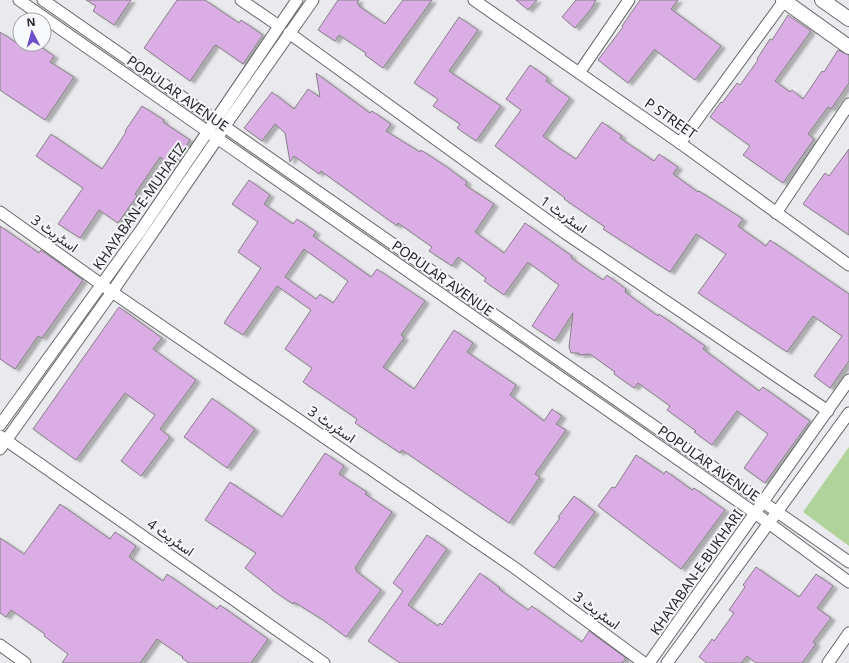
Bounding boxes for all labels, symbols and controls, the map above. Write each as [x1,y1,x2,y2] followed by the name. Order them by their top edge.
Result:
[12,12,52,52] north arrow
[26,14,36,29] text: N
[123,51,233,135] street label: POPULAR AVENUE
[641,93,701,143] street label: P STREET
[88,139,190,273] street label: KHAYABAN-E-MUHAFIZ
[537,191,591,237] street label: اسٹریٹ 1
[28,210,82,256] street label: اسٹریٹ 3
[388,236,498,320] street label: POPULAR AVENUE
[305,401,359,447] street label: اسٹریٹ 3
[654,421,764,505] street label: POPULAR AVENUE
[645,505,747,639] street label: KHAYABAN-E-BUKHARI
[144,514,198,560] street label: اسٹریٹ 4
[570,587,624,633] street label: اسٹریٹ 3

